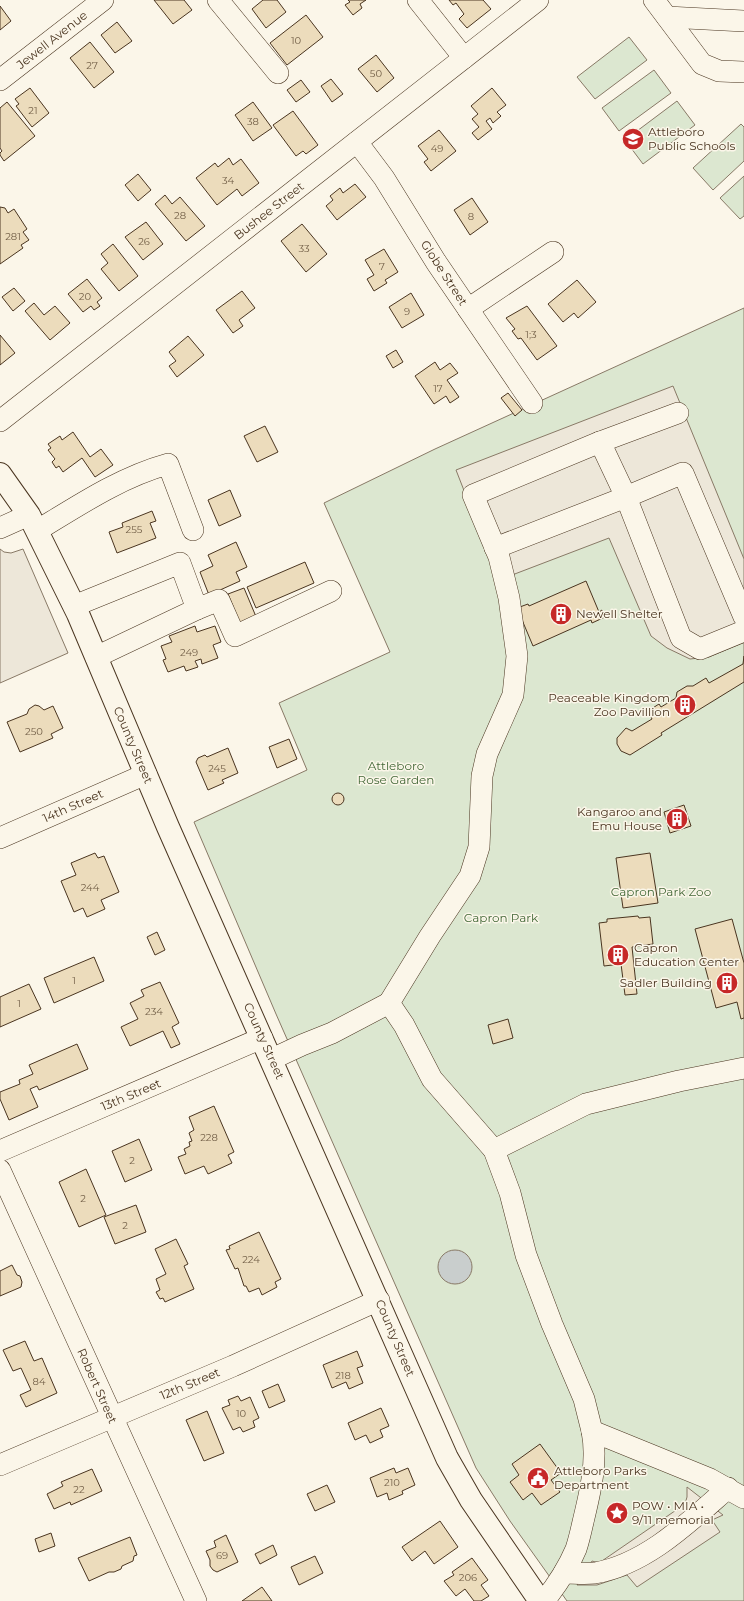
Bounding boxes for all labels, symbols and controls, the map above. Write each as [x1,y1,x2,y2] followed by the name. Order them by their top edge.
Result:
[13,7,90,72] street label: Jewell Avenue
[291,34,301,47] house number: 10
[86,59,98,72] house number: 27
[370,67,383,80] house number: 50
[28,104,38,117] house number: 21
[247,115,259,128] house number: 38
[648,124,736,153] place label: Attleboro Public Schools
[620,126,646,152] school or university icon: Attleboro Public Schools
[431,142,443,155] house number: 49
[222,174,235,187] house number: 34
[231,178,307,243] street label: Bushee Street
[174,209,186,222] house number: 28
[468,210,474,223] house number: 8
[5,230,21,243] house number: 281
[138,235,150,248] house number: 26
[418,237,471,308] street label: Globe Street
[298,242,310,255] house number: 33
[379,260,385,273] house number: 7
[79,290,92,303] house number: 20
[404,305,410,318] house number: 9
[525,328,537,341] house number: 1;3
[433,382,443,395] house number: 17
[126,523,143,536] house number: 255
[548,601,574,627] building icon: Newell Shelter
[576,606,663,621] place label: Newell Shelter
[180,646,198,659] house number: 249
[548,690,670,719] place label: Peaceable Kingdom Zoo Pavillion
[672,692,698,718] building icon: Peaceable Kingdom Zoo Pavillion
[110,704,156,786] street label: County Street
[25,725,43,738] house number: 250
[358,758,434,787] park label: Attleboro Rose Garden
[208,762,226,775] house number: 245
[40,785,106,826] street label: 14th Street
[577,804,662,833] place label: Kangaroo and Emu House
[664,806,690,832] building icon: Kangaroo and Emu House
[81,881,100,894] house number: 244
[611,884,711,899] park label: Capron Park Zoo
[464,910,539,925] park label: Capron Park
[634,940,739,969] place label: Capron Education Center
[605,942,631,968] building icon: Capron Education Center
[714,970,740,996] building icon: Sadler Building
[72,974,76,987] house number: 1
[620,975,712,990] place label: Sadler Building
[17,997,21,1010] house number: 1
[241,1000,288,1082] street label: County Street
[145,1005,163,1018] house number: 234
[99,1075,163,1114] street label: 13th Street
[200,1131,218,1144] house number: 228
[129,1154,135,1167] house number: 2
[80,1192,86,1205] house number: 2
[122,1219,128,1232] house number: 2
[242,1253,260,1266] house number: 224
[372,1297,418,1379] street label: County Street
[74,1346,121,1426] street label: Robert Street
[158,1364,222,1403] street label: 12th Street
[335,1369,351,1382] house number: 218
[33,1375,46,1388] house number: 84
[236,1407,246,1420] house number: 10
[554,1463,647,1492] place label: Attleboro Parks Department
[525,1465,551,1491] public building icon: Attleboro Parks Department
[384,1476,400,1489] house number: 210
[73,1483,85,1496] house number: 22
[632,1498,714,1527] place label: POW • MIA • 9/11 memorial
[604,1500,630,1526] place icon: POW • MIA • 9/11 memorial
[216,1549,228,1562] house number: 69
[459,1571,477,1584] house number: 206

